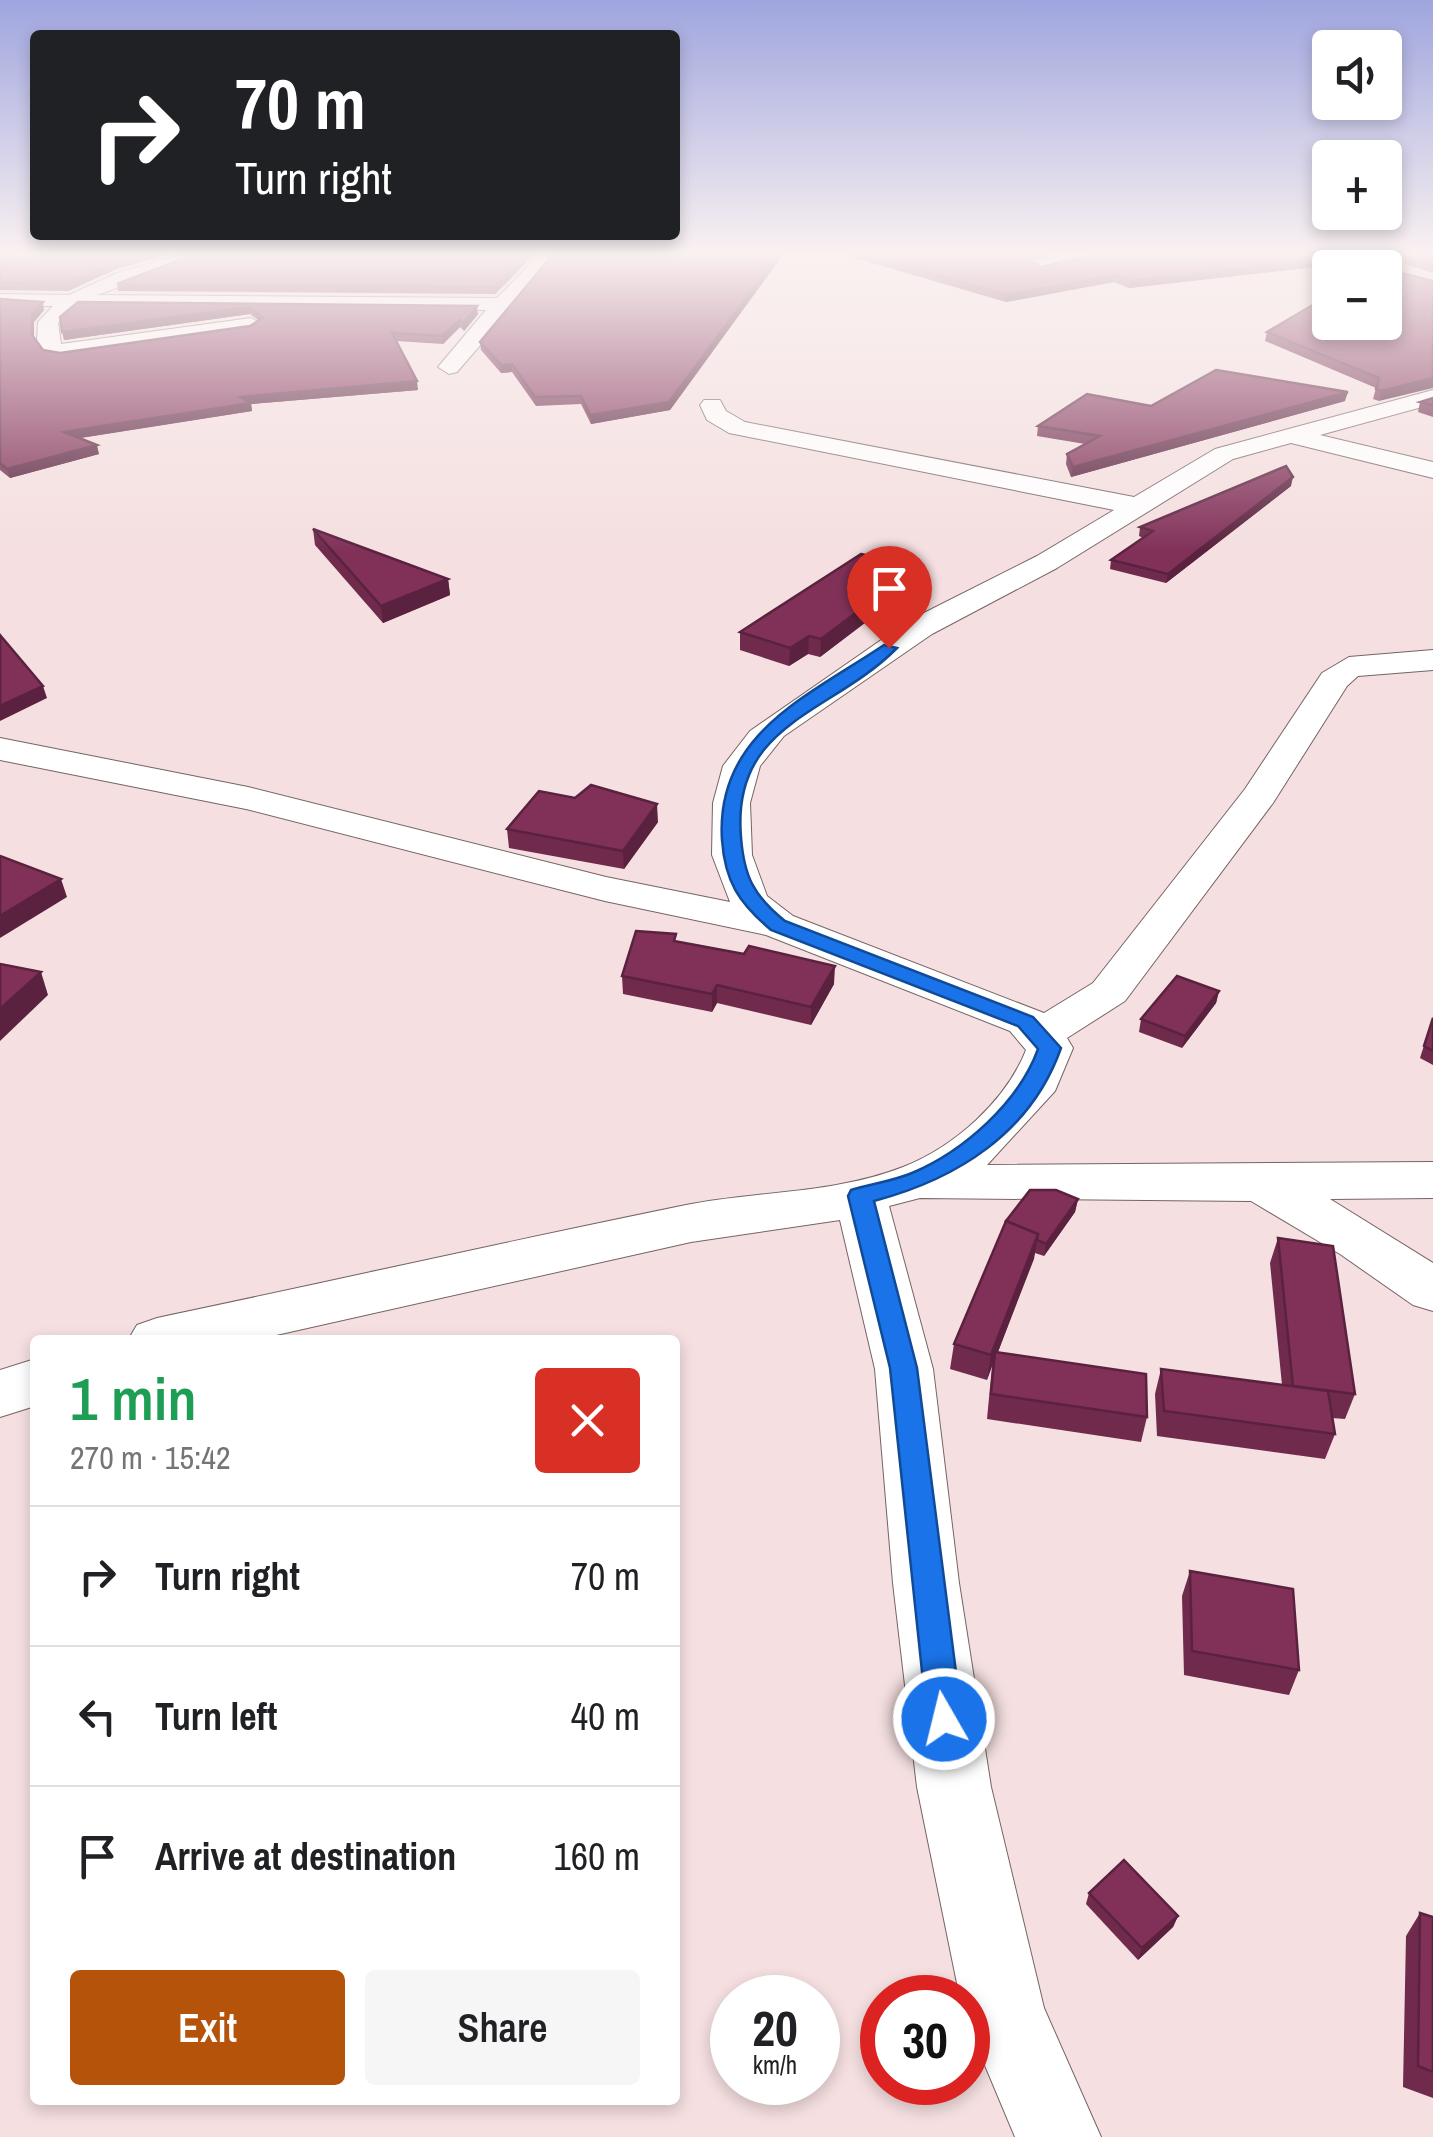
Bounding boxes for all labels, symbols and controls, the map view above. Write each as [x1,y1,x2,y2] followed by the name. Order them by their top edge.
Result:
[1312,30,1402,340] map controls
[1312,30,1402,120] button: sound
[235,57,366,151] text: 70 m
[70,70,200,200] icon: right
[1312,140,1402,230] button: +
[235,147,392,208] text: Turn right
[1312,250,1402,340] button: −
[847,546,932,649] pin
[862,561,917,616] icon: arrive
[70,1358,197,1439] text: 1 min
[535,1368,640,1473] button: close
[70,1436,230,1479] text: 270 m · 15:42
[70,1549,125,1604] icon: right
[155,1551,300,1602] text: Turn right
[571,1551,640,1602] text: 70 m
[892,1667,996,1771] position arrow
[70,1689,125,1744] icon: left
[155,1691,277,1742] text: Turn left
[571,1691,640,1742] text: 40 m
[70,1829,125,1884] icon: arrive
[155,1831,456,1882] text: Arrive at destination
[553,1831,640,1882] text: 160 m
[70,1970,345,2085] button: Exit
[365,1970,640,2085] button: Share
[860,1975,990,2105] speed limit sign: 30
[752,1994,798,2062] text: 20
[753,2048,797,2082] text: km/h

